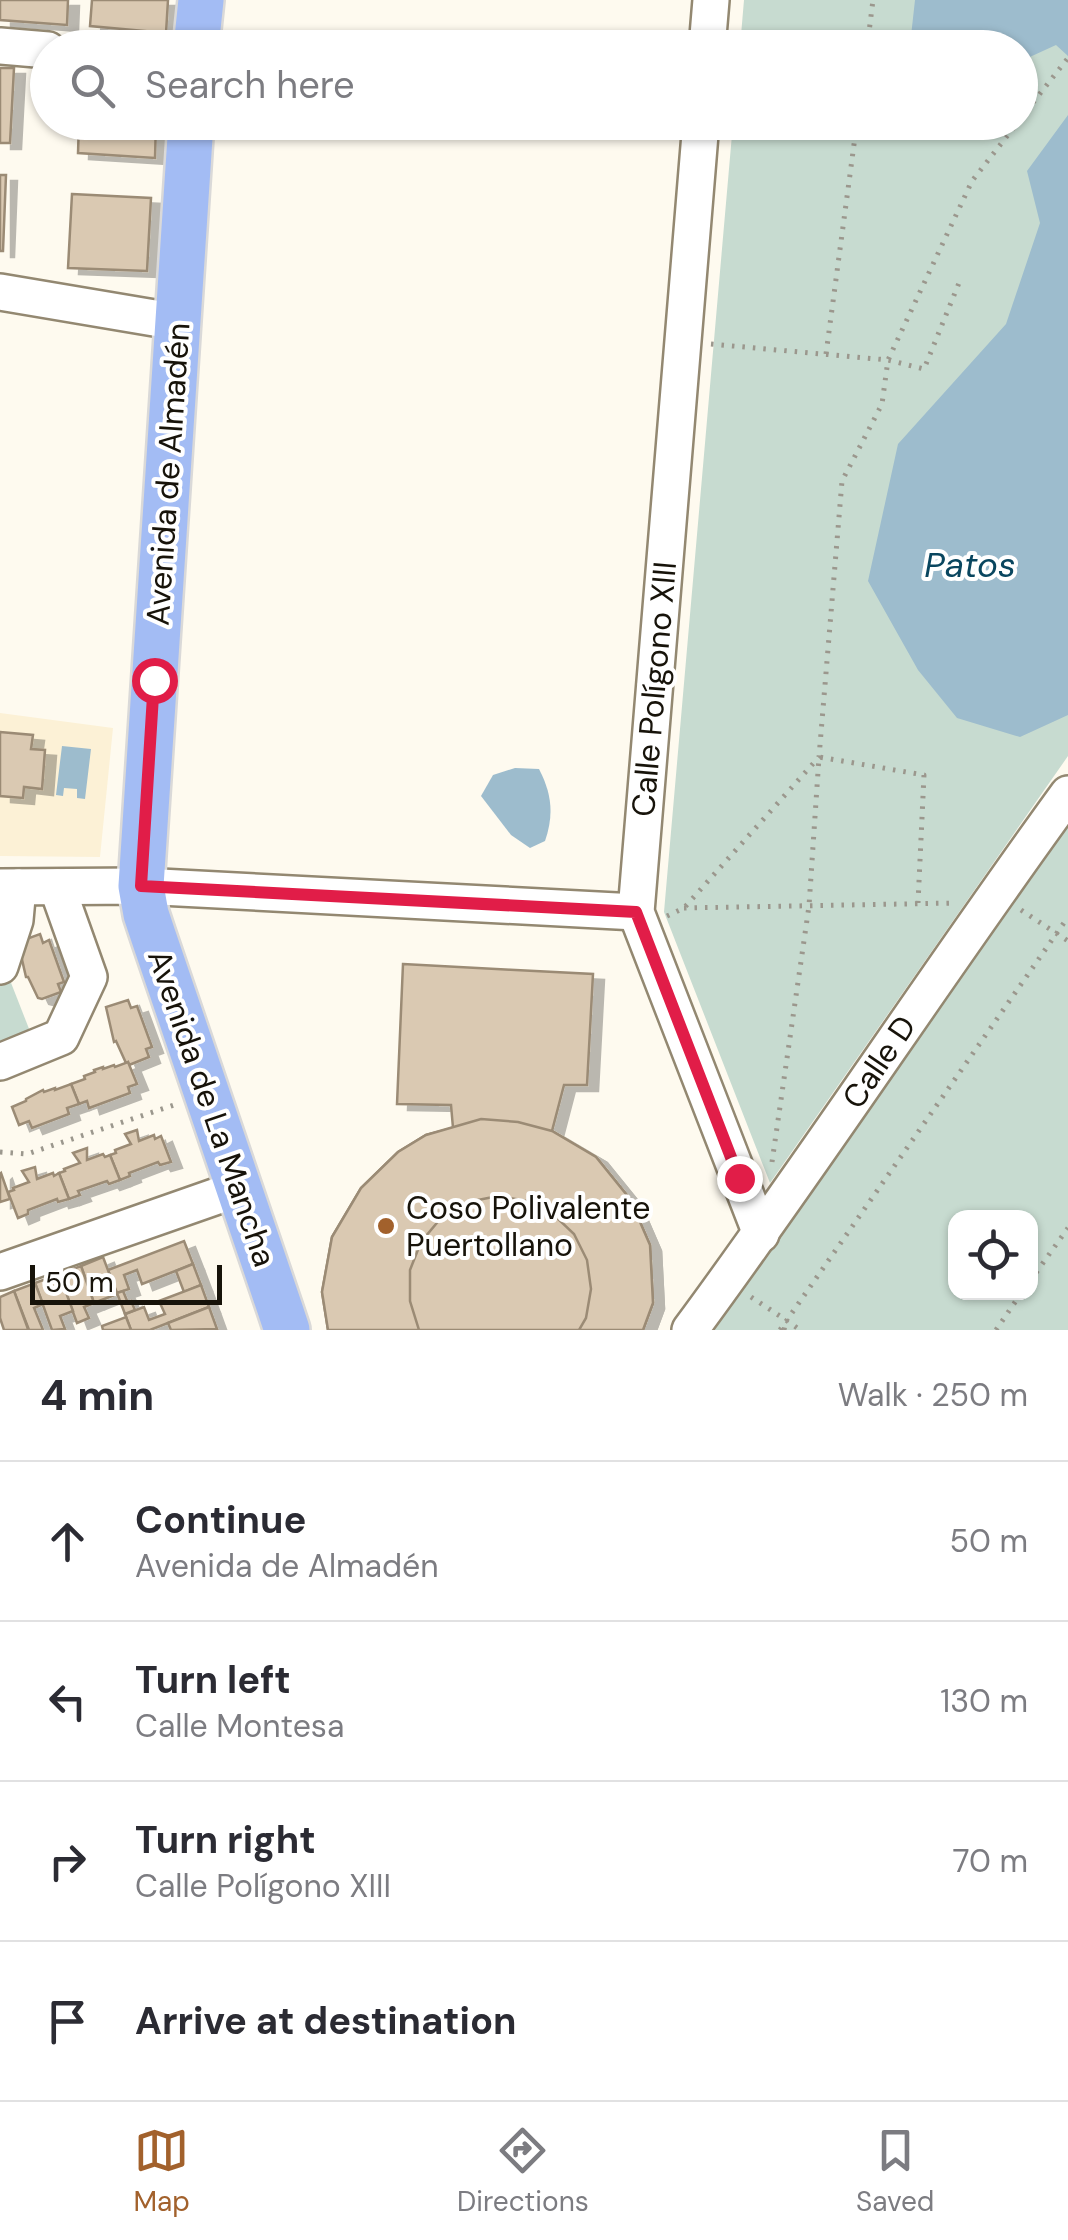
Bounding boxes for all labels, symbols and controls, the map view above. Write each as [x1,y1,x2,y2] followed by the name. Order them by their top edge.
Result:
[30,30,1038,140] search box
[65,58,120,113] icon: search
[145,60,355,110] text: Search here
[136,321,200,627] street label: Avenida de Almadén
[924,542,1016,588] water label: Patos
[622,560,686,818] street label: Calle Polígono XIII
[132,658,178,704] route start
[138,944,286,1272] street label: Avenida de La Mancha
[833,1007,925,1117] street label: Calle D
[717,1156,763,1202] route end
[406,1187,650,1266] place label: Coso Polivalente Puertollano
[948,1210,1038,1300] map controls
[948,1210,1038,1300] button: locate
[375,1215,397,1237] marker: Coso Polivalente Puertollano
[30,1260,222,1304] scale bar
[45,1264,114,1301] text: 50 m
[40,1368,154,1423] text: 4 min
[838,1374,1028,1416] text: Walk · 250 m
[135,1495,306,1545] text: Continue
[40,1514,95,1569] icon: ahead
[950,1520,1028,1562] text: 50 m
[135,1545,439,1587] text: Avenida de Almadén
[135,1655,291,1705] text: Turn left
[40,1674,95,1729] icon: left
[940,1680,1028,1722] text: 130 m
[135,1705,344,1747] text: Calle Montesa
[135,1815,316,1865] text: Turn right
[40,1834,95,1889] icon: right
[952,1840,1028,1882] text: 70 m
[135,1865,391,1907] text: Calle Polígono XIII
[40,1994,95,2049] icon: arrive
[135,1996,517,2046] text: Arrive at destination
[134,2123,190,2220] tab: Map
[457,2123,589,2220] tab: Directions
[856,2123,934,2220] tab: Saved

